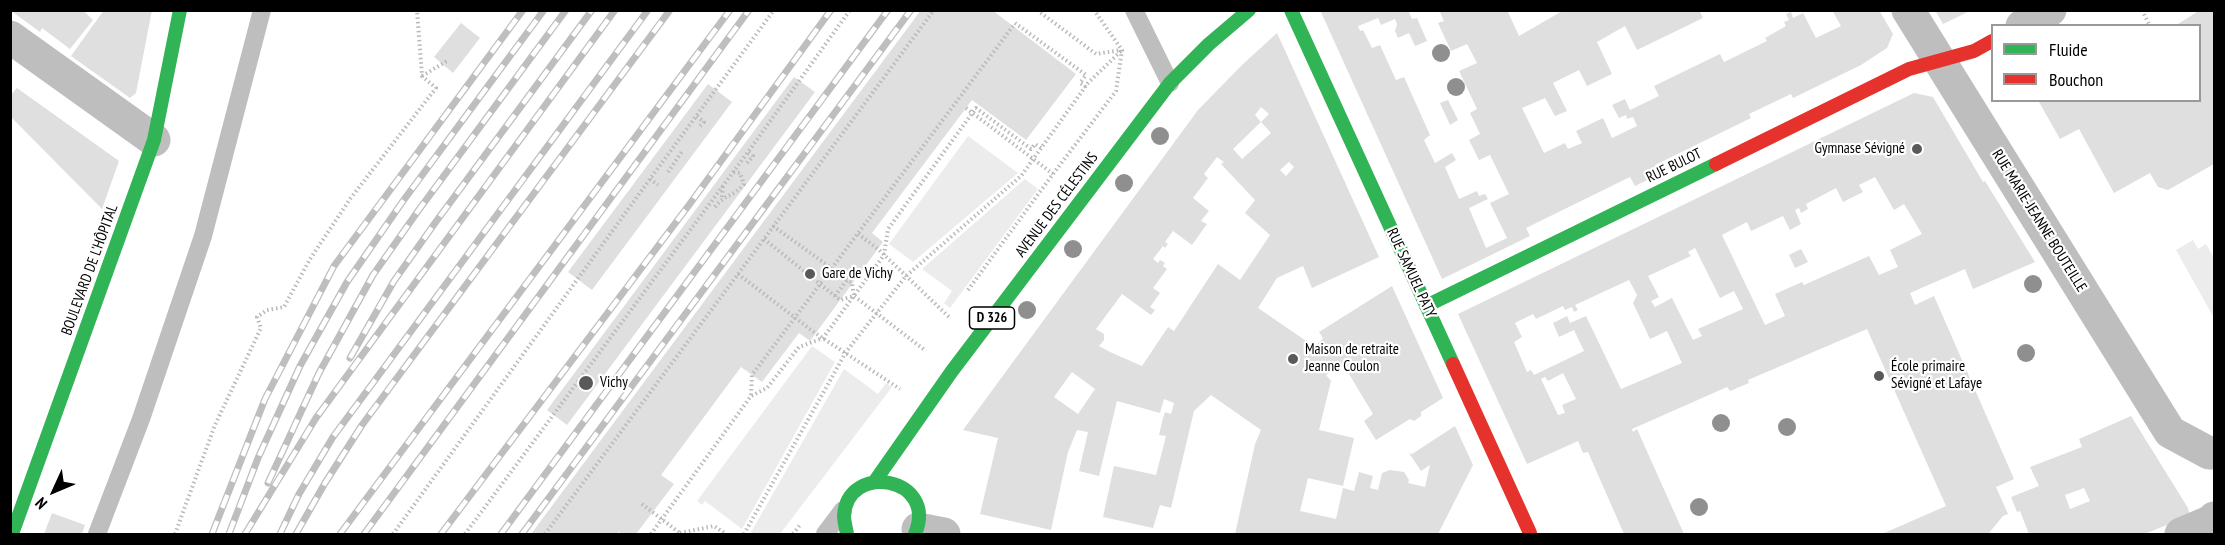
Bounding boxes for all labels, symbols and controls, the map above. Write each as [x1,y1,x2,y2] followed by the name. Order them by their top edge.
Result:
[1991,24,2201,102] legend
[2049,38,2088,61] text: Fluide
[2049,68,2103,91] text: Bouchon
[1814,140,1905,158] place label: Gymnase Sévigné
[1910,142,1924,156] marker: Gymnase Sévigné
[1643,145,1705,187] street label: RUE BULOT
[1988,147,2090,295] street label: RUE MARIE-JEANNE BOUTEILLE
[1012,149,1102,261] street label: AVENUE DES CÉLESTINS
[58,202,122,338] street label: BOULEVARD DE L'HÔPITAL
[1382,225,1440,321] street label: RUE SAMUEL PATY
[822,265,893,283] place label: Gare de Vichy
[803,267,817,281] marker: Gare de Vichy
[970,307,1014,329] road number: D 326
[1305,341,1399,376] place label: Maison de retraite Jeanne Coulon
[1286,352,1300,366] marker: Maison de retraite Jeanne Coulon
[1891,358,1982,393] place label: École primaire Sévigné et Lafaye
[1872,369,1886,383] marker: École primaire Sévigné et Lafaye
[577,374,595,392] marker: Vichy
[600,374,628,392] place label: Vichy
[24,461,84,521] north arrow
[31,493,51,514] text: N

